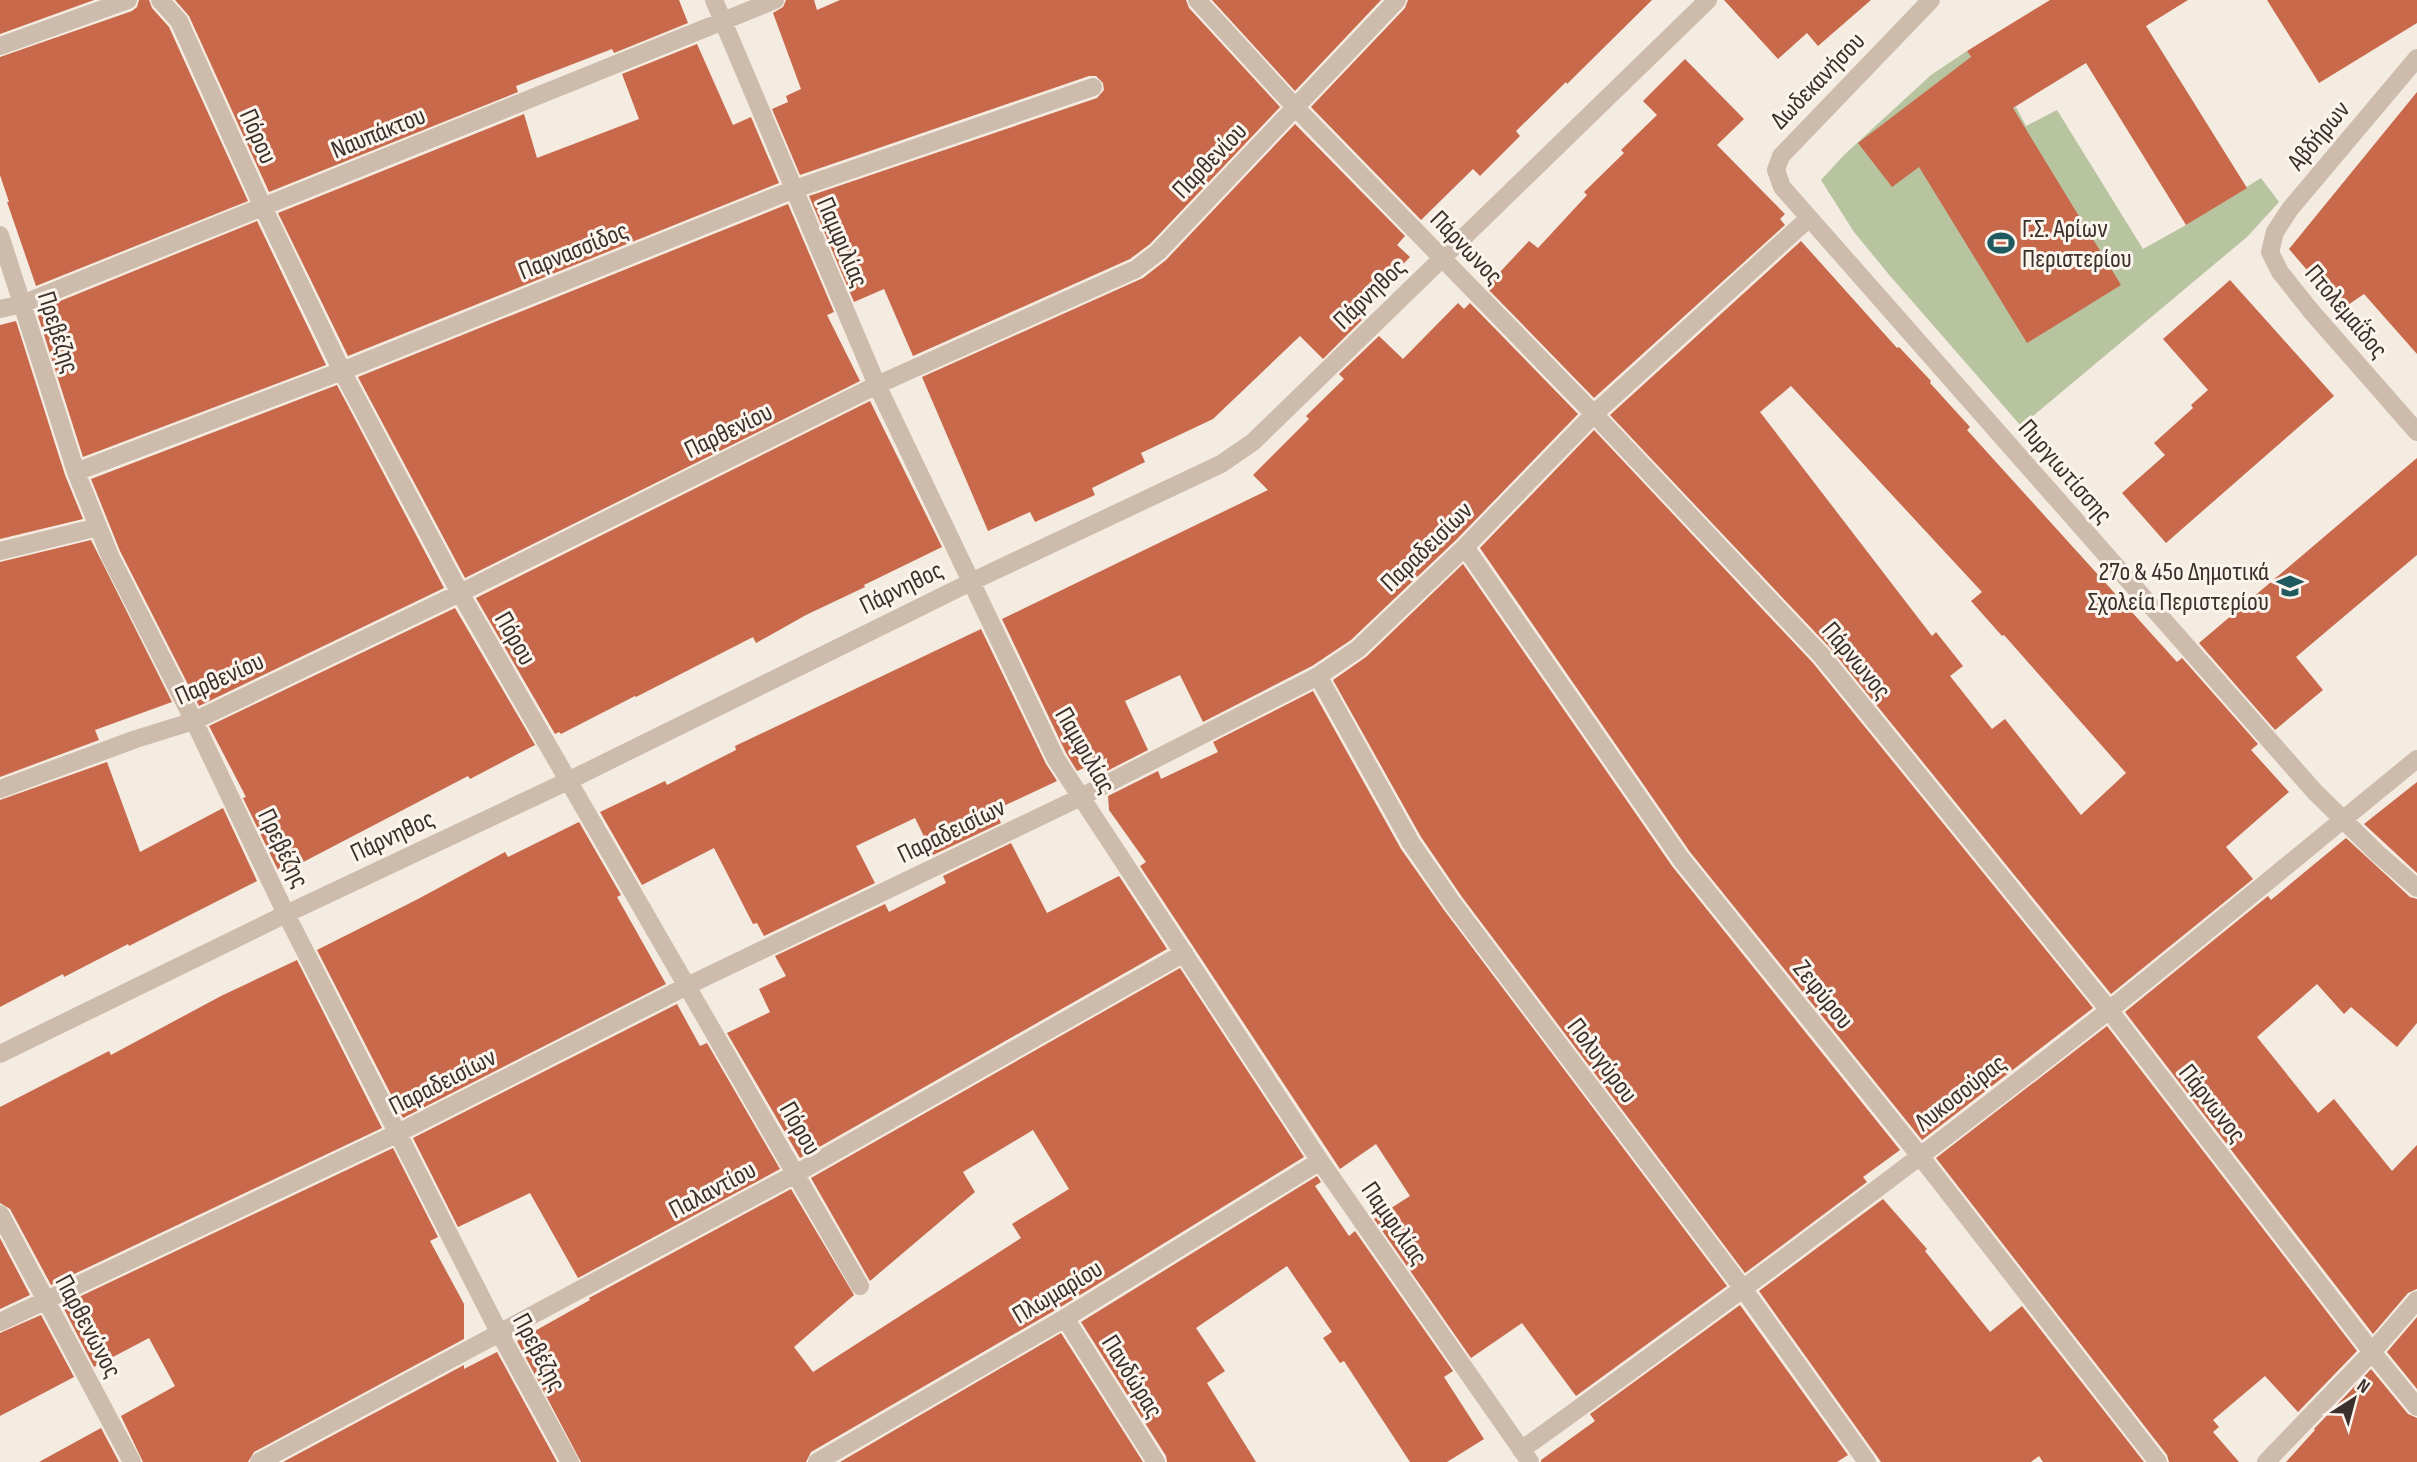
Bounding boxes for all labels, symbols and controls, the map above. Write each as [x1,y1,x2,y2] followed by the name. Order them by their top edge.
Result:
[1764,26,1872,136] street label: Δωδεκανήσου
[2281,95,2357,178] street label: Αβδήρων
[327,100,430,166] street label: Ναυπάκτου
[232,104,283,169] street label: Πόρου
[1166,116,1254,206] street label: Παρθενίου
[809,193,874,292] street label: Παμφιλίας
[1423,204,1509,292] street label: Πάρνωνος
[2022,214,2132,275] place label: Γ.Σ. Αρίων Περιστερίου
[514,215,633,287] street label: Παρνασσίδος
[1986,228,2016,258] sports icon: Γ.Σ. Αρίων Περιστερίου
[1327,252,1413,336] street label: Πάρνηθος
[2298,259,2394,365] street label: Πτολεμαΐδος
[30,288,85,377] street label: Πρεβέζης
[680,397,778,466] street label: Παρθενίου
[2011,414,2119,530] street label: Πυργιωτίσσης
[1375,496,1480,598] street label: Παραδεισίων
[855,555,948,622] street label: Πάρνηθος
[2088,557,2269,618] place label: 27ο & 45ο Δημοτικά Σχολεία Περιστερίου
[2275,571,2305,601] school or university icon: 27ο & 45ο Δημοτικά Σχολεία Περιστερίου
[487,607,542,671] street label: Πόρου
[1815,616,1897,706] street label: Πάρνωνος
[170,646,269,713] street label: Παρθενίου
[1048,702,1122,800] street label: Παμφιλίας
[893,792,1011,871] street label: Παραδεισίων
[346,803,440,869] street label: Πάρνηθος
[250,804,315,893] street label: Πρεβέζης
[1786,954,1860,1036] street label: Ζεφύρου
[1560,1012,1644,1109] street label: Πολυγύρου
[384,1042,501,1122] street label: Παραδεισίων
[1908,1048,2013,1139] street label: Λυκοσούρας
[2171,1058,2252,1149] street label: Πάρνωνος
[772,1097,827,1161] street label: Πόρου
[664,1155,761,1226] street label: Παλαντίου
[1354,1176,1434,1272] street label: Παμφιλίας
[1007,1253,1108,1331] street label: Πλωμαρίου
[48,1270,128,1384] street label: Παρθενώνος
[505,1308,572,1397] street label: Πρεβέζης
[1094,1329,1169,1424] street label: Πανδώρας
[2319,1364,2389,1434] north arrow
[2352,1374,2374,1399] text: N

